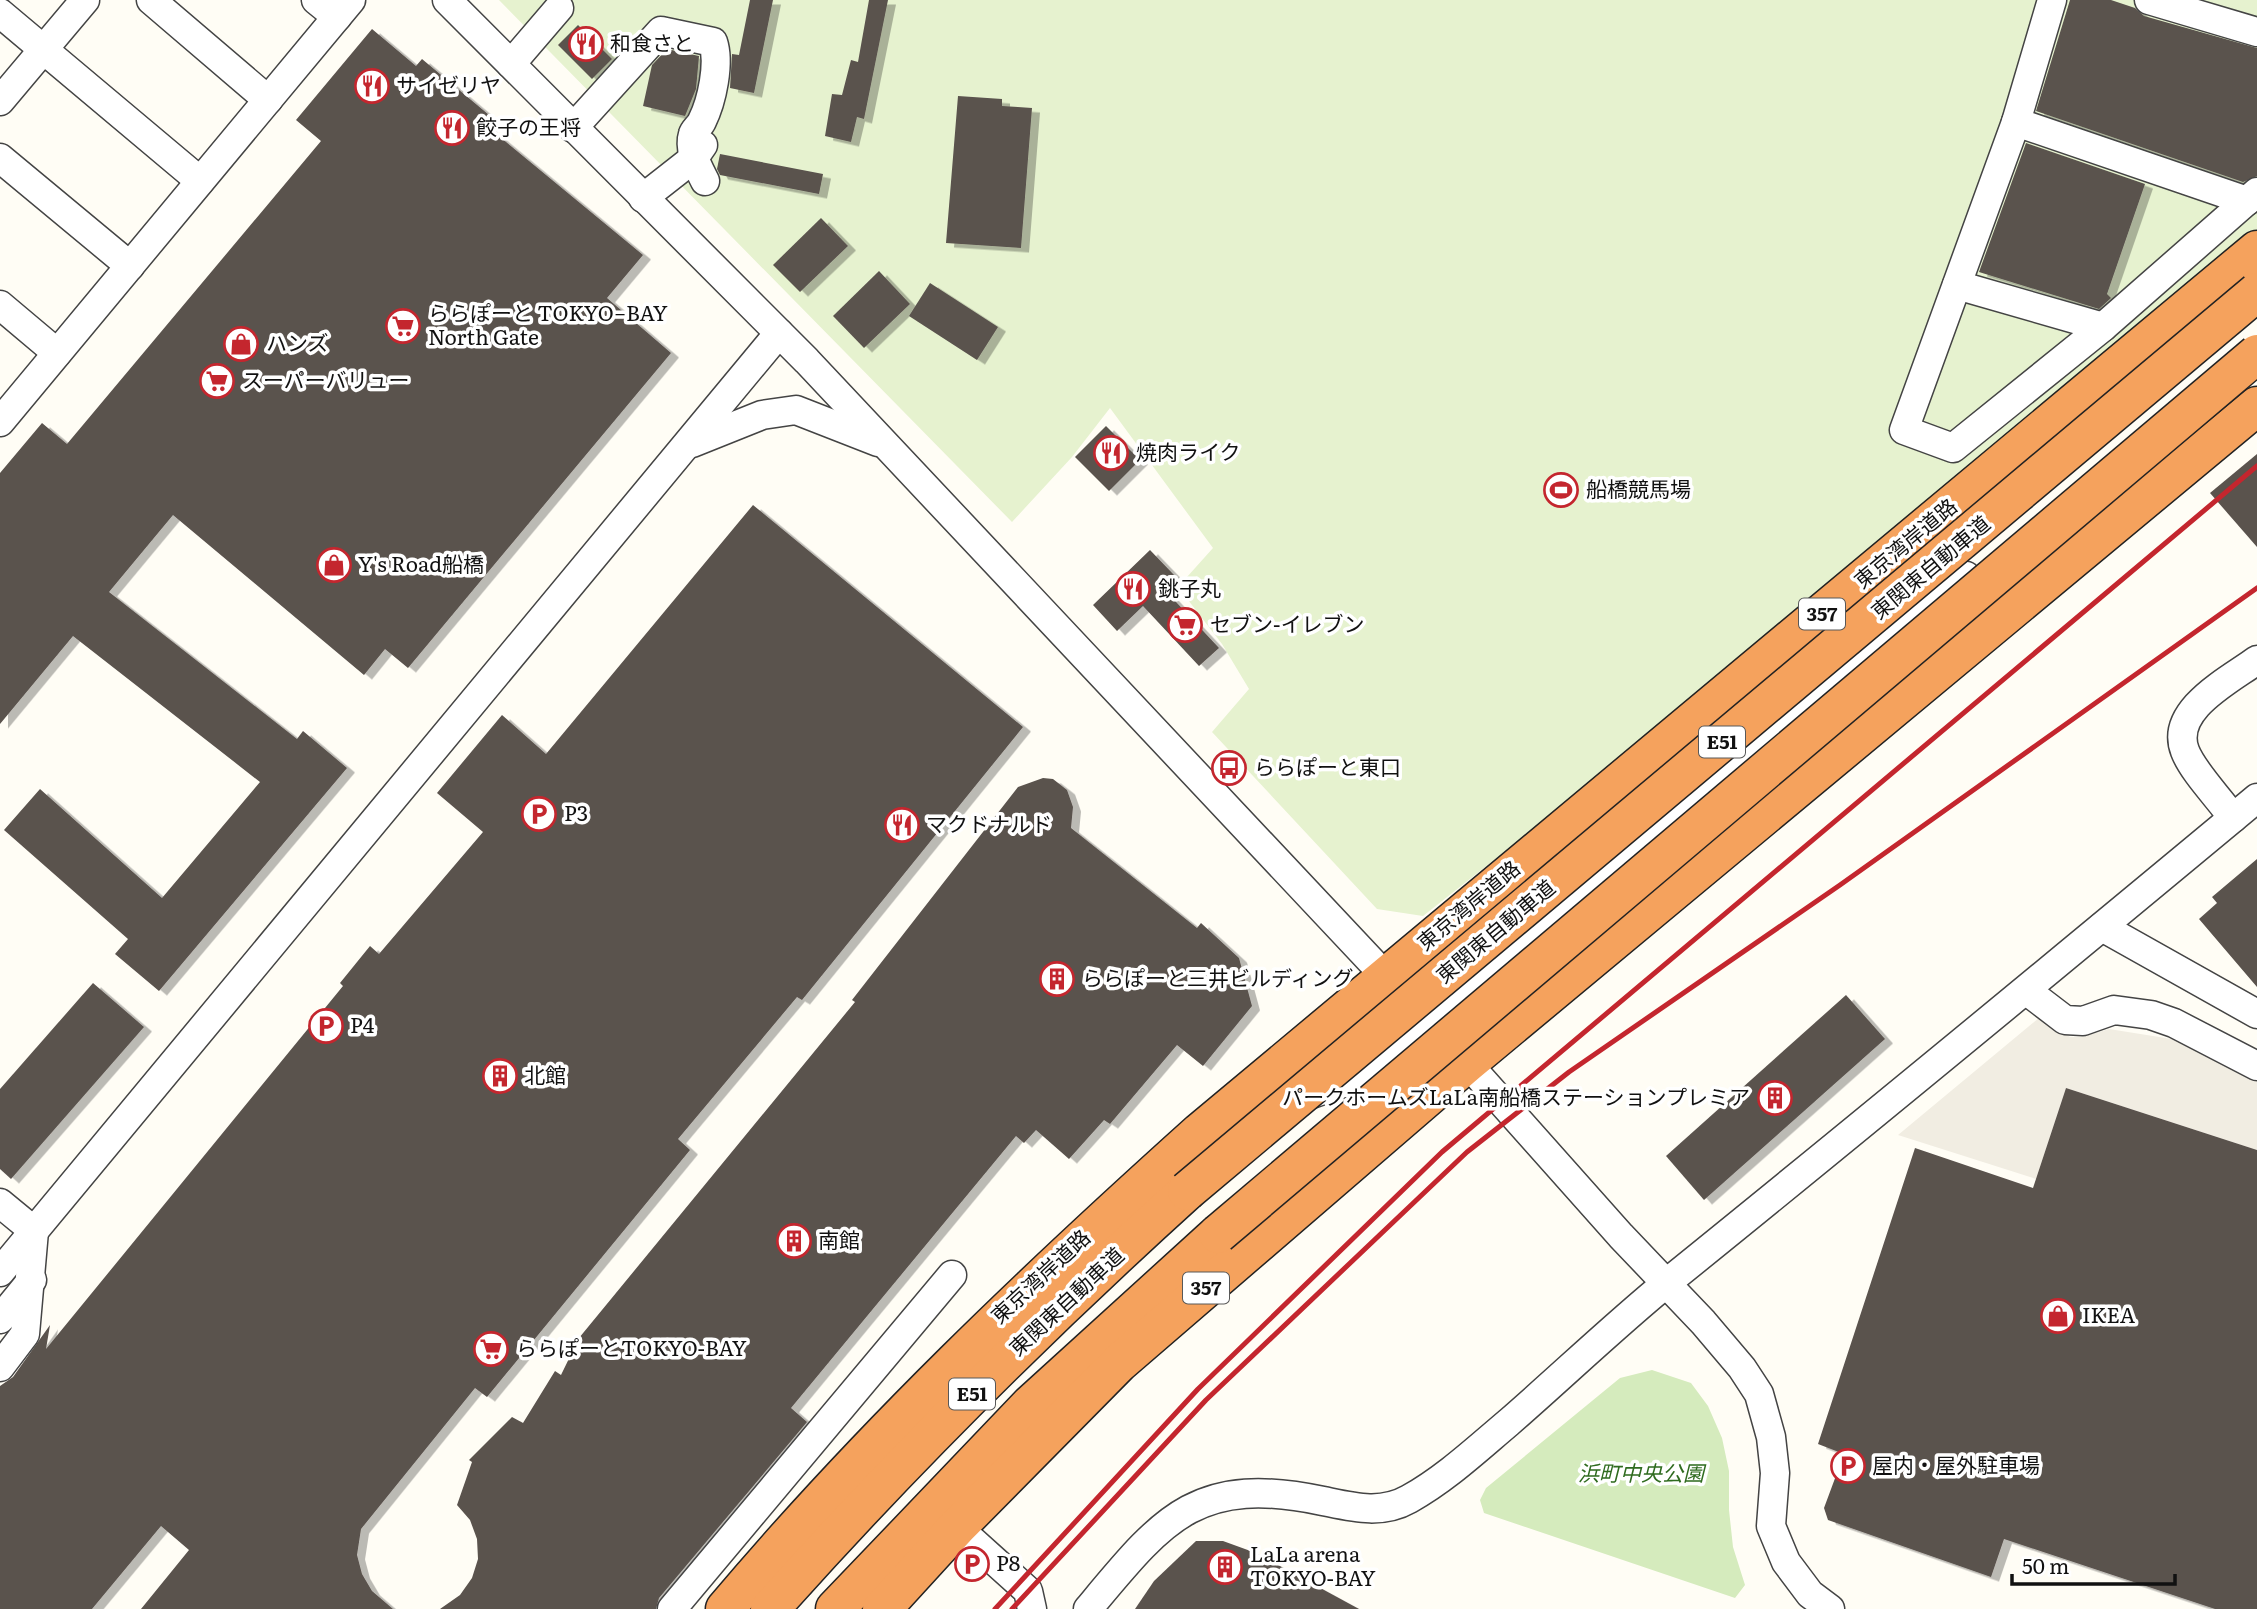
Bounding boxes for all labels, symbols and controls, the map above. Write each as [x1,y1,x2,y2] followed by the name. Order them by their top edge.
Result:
[567,25,605,63] restaurant icon: 和食さと
[610,26,694,57] place label: 和食さと
[353,67,391,105] restaurant icon: サイゼリヤ
[396,68,501,99] place label: サイゼリヤ
[433,109,471,147] restaurant icon: 餃子の王将
[476,110,581,141] place label: 餃子の王将
[428,296,668,351] place label: ららぽーと TOKYO−BAY North Gate
[384,307,422,345] supermarket icon: ららぽーと TOKYO−BAY North Gate
[222,325,260,363] shop icon: ハンズ
[266,326,329,357] place label: ハンズ
[198,362,236,400] supermarket icon: スーパーバリュー
[242,363,410,394] place label: スーパーバリュー
[1092,434,1130,472] restaurant icon: 焼肉ライク
[1136,435,1241,466] place label: 焼肉ライク
[1542,471,1580,509] sports icon: 船橋競馬場
[1586,472,1691,503] place label: 船橋競馬場
[1846,490,1963,594] street label: 東京湾岸道路
[1863,507,1996,625] street label: 東関東自動車道
[315,546,353,584] shop icon: Y's Road船橋
[358,547,484,578] place label: Y's Road船橋
[1114,570,1152,608] restaurant icon: 銚子丸
[1158,571,1221,602] place label: 銚子丸
[1799,598,1845,629] road number: 357
[1166,606,1204,644] supermarket icon: セブン-イレブン
[1210,607,1364,638] place label: セブン-イレブン
[1699,726,1745,758] road number: E51
[1210,749,1248,787] bus stop icon: ららぽーと東口
[1254,750,1401,781] place label: ららぽーと東口
[520,795,558,833] parking icon: P3
[564,796,588,827] place label: P3
[883,806,921,844] restaurant icon: マクドナルド
[926,807,1052,838] place label: マクドナルド
[1409,852,1526,956] street label: 東京湾岸道路
[1428,871,1561,989] street label: 東関東自動車道
[1038,960,1076,998] building icon: ららぽーと三井ビルディング
[1082,961,1354,992] place label: ららぽーと三井ビルディング
[307,1007,345,1045] parking icon: P4
[350,1008,375,1039] place label: P4
[481,1057,519,1095] building icon: 北館
[524,1058,566,1089] place label: 北館
[1756,1079,1794,1117] building icon: パークホームズLaLa南船橋ステーションプレミア
[1282,1080,1750,1111] place label: パークホームズLaLa南船橋ステーションプレミア
[983,1221,1096,1329] street label: 東京湾岸道路
[775,1222,813,1260] building icon: 南館
[818,1223,860,1254] place label: 南館
[1001,1239,1130,1362] street label: 東関東自動車道
[1183,1272,1229,1304] road number: 357
[2039,1297,2077,1335] shop icon: IKEA
[2082,1298,2136,1329] place label: IKEA
[472,1330,510,1368] supermarket icon: ららぽーとTOKYO-BAY
[516,1331,747,1362] place label: ららぽーとTOKYO-BAY
[949,1378,995,1410] road number: E51
[1829,1447,1867,1485] parking icon: 屋内・屋外駐車場
[1872,1448,2040,1479] place label: 屋内・屋外駐車場
[1578,1456,1707,1487] park label: 浜町中央公園
[1250,1537,1376,1592] place label: LaLa arena TOKYO-BAY
[2012,1542,2175,1586] scale bar
[953,1545,991,1583] parking icon: P8
[996,1546,1020,1577] place label: P8
[1206,1548,1244,1586] building icon: LaLa arena TOKYO-BAY
[2022,1549,2069,1580] text: 50 m

